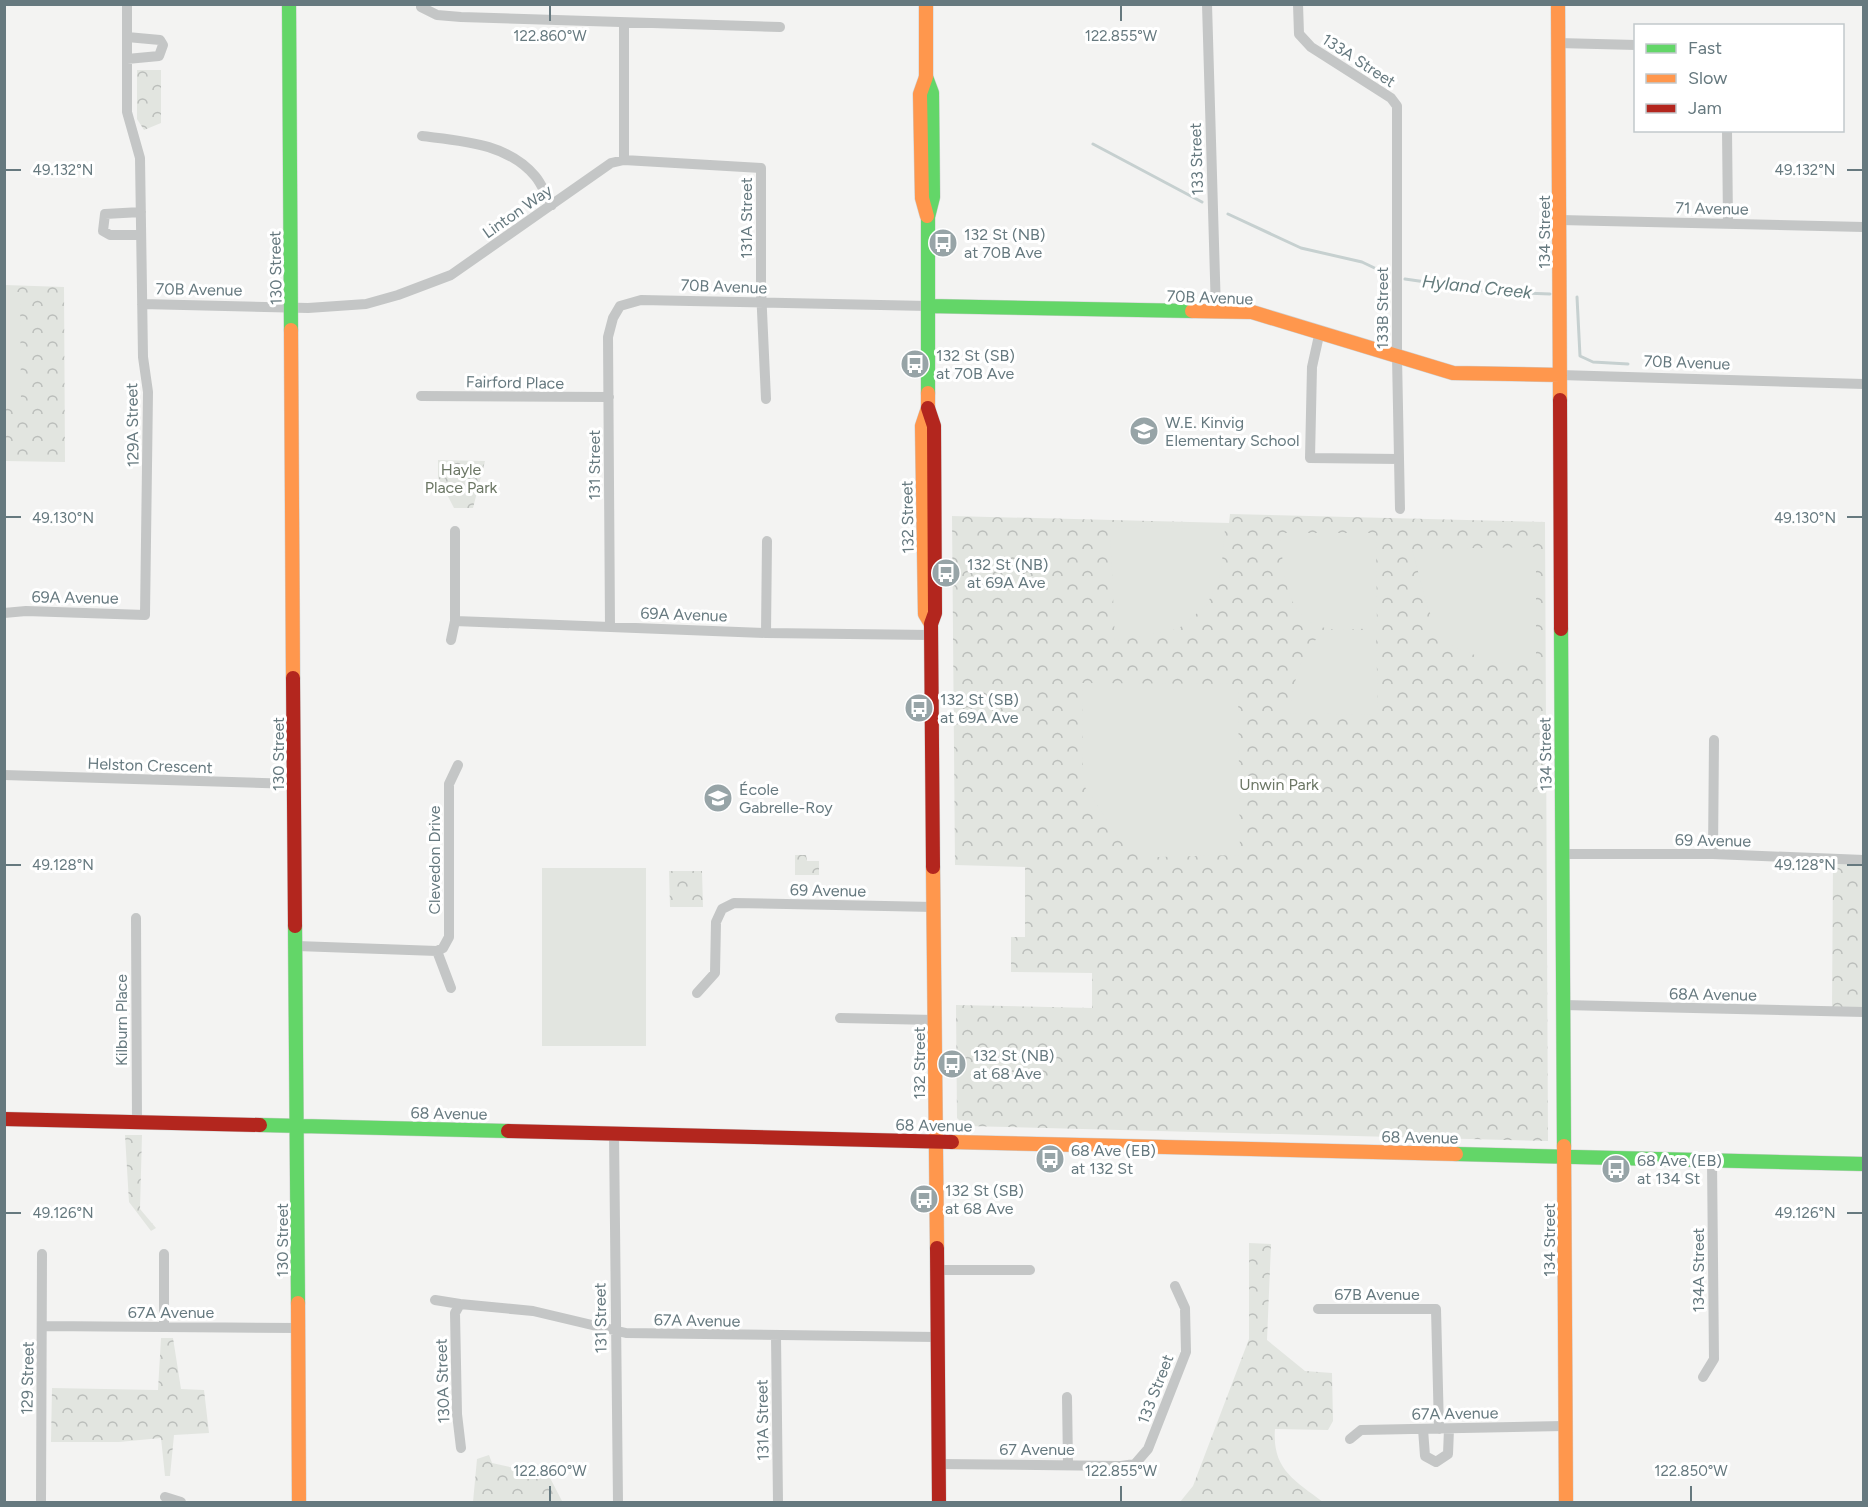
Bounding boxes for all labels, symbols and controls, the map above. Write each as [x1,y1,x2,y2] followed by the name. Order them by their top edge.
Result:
[1634,24,1844,132] legend
[513,27,587,45] text: 122.860°W
[1085,27,1158,45] text: 122.855°W
[1318,30,1399,91] street label: 133A Street
[1688,37,1722,59] text: Fast
[1688,67,1727,89] text: Slow
[1688,97,1722,119] text: Jam
[1186,122,1207,196] street label: 133 Street
[33,161,93,179] text: 49.132°N
[1775,161,1835,179] text: 49.132°N
[737,177,756,259] street label: 131A Street
[479,180,556,242] street label: Linton Way
[1535,195,1554,269] street label: 134 Street
[1675,198,1749,219] street label: 71 Avenue
[964,225,1045,262] place label: 132 St (NB) at 70B Ave
[927,227,959,259] bus stop icon: 132 St (NB) at 70B Ave
[265,231,286,305] street label: 130 Street
[1373,267,1392,349] street label: 133B Street
[1421,270,1534,304] water label: Hyland Creek
[680,275,768,298] street label: 70B Avenue
[155,279,243,300] street label: 70B Avenue
[1166,286,1254,309] street label: 70B Avenue
[936,346,1015,383] place label: 132 St (SB) at 70B Ave
[899,348,931,380] bus stop icon: 132 St (SB) at 70B Ave
[1643,351,1731,374] street label: 70B Avenue
[466,372,564,393] street label: Fairford Place
[122,383,143,467] street label: 129A Street
[1165,413,1299,450] place label: W.E. Kinvig Elementary School
[1128,415,1160,447] school or university icon: W.E. Kinvig Elementary School
[585,430,604,500] street label: 131 Street
[425,460,498,497] park label: Hayle Place Park
[897,480,918,554] street label: 132 Street
[32,509,94,527] text: 49.130°N
[1774,509,1836,527] text: 49.130°N
[967,555,1048,592] place label: 132 St (NB) at 69A Ave
[930,557,962,589] bus stop icon: 132 St (NB) at 69A Ave
[31,587,119,608] street label: 69A Avenue
[640,603,728,626] street label: 69A Avenue
[940,690,1019,727] place label: 132 St (SB) at 69A Ave
[903,692,935,724] bus stop icon: 132 St (SB) at 69A Ave
[269,717,288,791] street label: 130 Street
[1535,717,1556,791] street label: 134 Street
[87,754,213,777] street label: Helston Crescent
[1239,775,1319,794] park label: Unwin Park
[739,780,833,817] place label: École Gabrelle-Roy
[702,782,734,814] school or university icon: École Gabrelle-Roy
[425,805,444,914] street label: Clevedon Drive
[1675,830,1752,851] street label: 69 Avenue
[32,856,94,874] text: 49.128°N
[1774,856,1836,874] text: 49.128°N
[790,880,867,901] street label: 69 Avenue
[112,974,131,1066] street label: Kilburn Place
[1669,984,1757,1005] street label: 68A Avenue
[910,1026,929,1100] street label: 132 Street
[973,1046,1054,1083] place label: 132 St (NB) at 68 Ave
[936,1048,968,1080] bus stop icon: 132 St (NB) at 68 Ave
[410,1103,488,1124] street label: 68 Avenue
[895,1115,973,1136] street label: 68 Avenue
[1381,1127,1459,1148] street label: 68 Avenue
[1071,1141,1156,1178] place label: 68 Ave (EB) at 132 St
[1034,1143,1066,1175] bus stop icon: 68 Ave (EB) at 132 St
[1637,1151,1722,1188] place label: 68 Ave (EB) at 134 St
[1600,1153,1632,1185] bus stop icon: 68 Ave (EB) at 134 St
[945,1181,1024,1218] place label: 132 St (SB) at 68 Ave
[908,1183,940,1215] bus stop icon: 132 St (SB) at 68 Ave
[273,1203,292,1277] street label: 130 Street
[1540,1203,1559,1277] street label: 134 Street
[32,1204,94,1222] text: 49.126°N
[1774,1204,1836,1222] text: 49.126°N
[1689,1228,1708,1312] street label: 134A Street
[590,1282,611,1353] street label: 131 Street
[1334,1285,1420,1304] street label: 67B Avenue
[128,1303,215,1322] street label: 67A Avenue
[654,1310,741,1331] street label: 67A Avenue
[432,1338,453,1424] street label: 130A Street
[17,1341,38,1415] street label: 129 Street
[1134,1352,1177,1427] street label: 133 Street
[752,1379,773,1461] street label: 131A Street
[1412,1403,1499,1424] street label: 67A Avenue
[999,1440,1075,1459] street label: 67 Avenue
[513,1462,587,1480] text: 122.860°W
[1085,1462,1158,1480] text: 122.855°W
[1654,1462,1728,1480] text: 122.850°W

